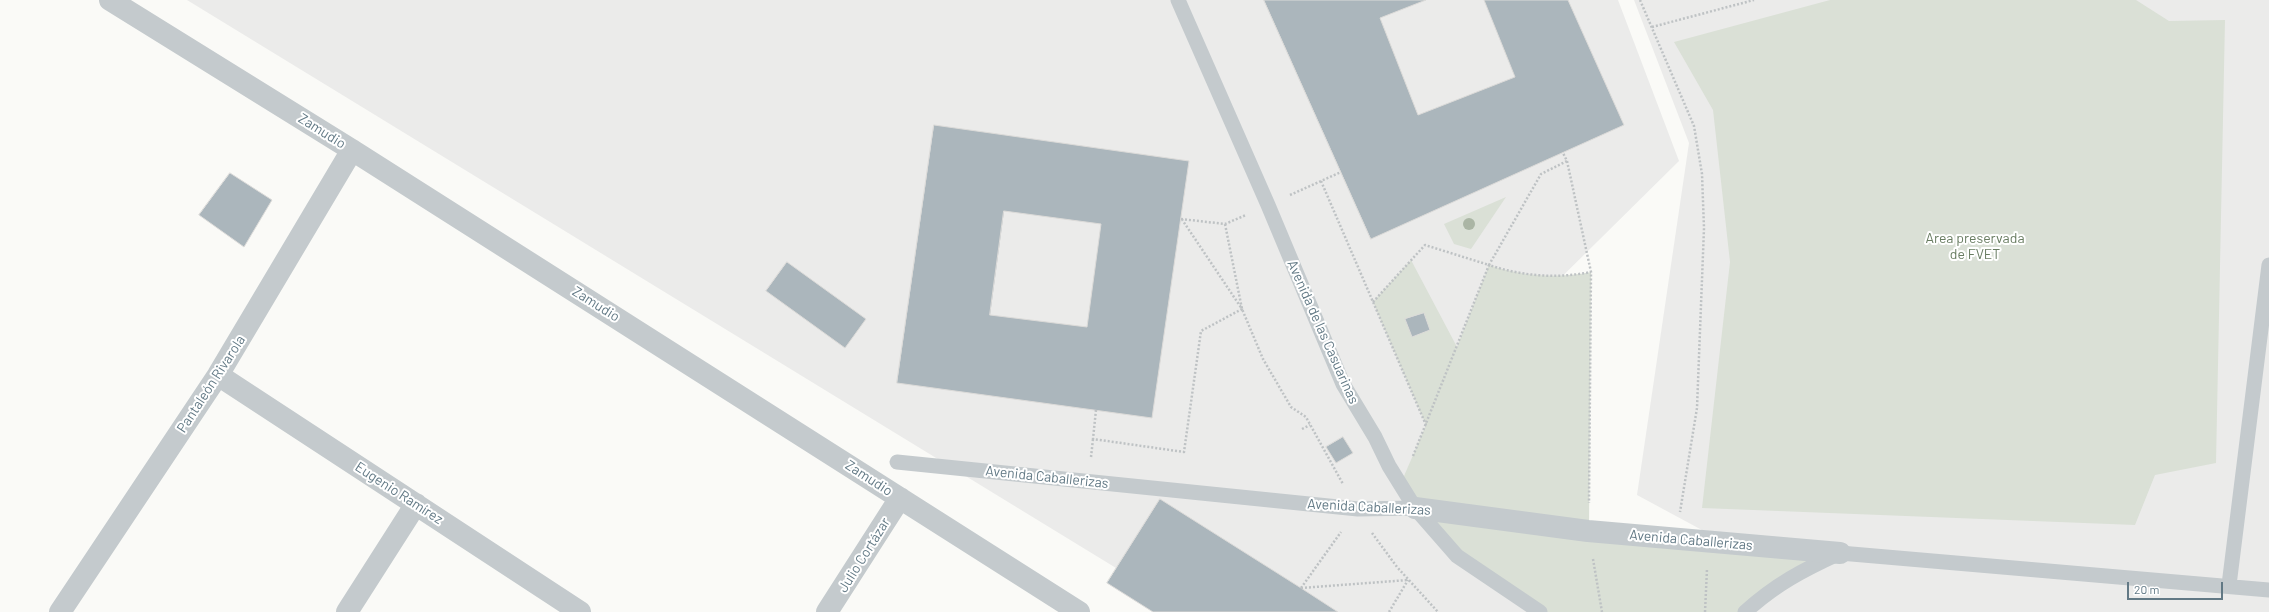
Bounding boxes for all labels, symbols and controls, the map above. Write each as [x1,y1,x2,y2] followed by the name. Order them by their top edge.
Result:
[295,110,349,152] street label: Zamudio
[1925,230,2025,262] park label: Area preservada de FVET
[1284,258,1362,406] street label: Avenida de las Casuarinas
[569,283,623,325] street label: Zamudio
[173,332,249,436] street label: Pantaleón Rivarola
[842,457,896,499] street label: Zamudio
[352,458,446,528] street label: Eugenio Ramírez
[985,462,1109,492] street label: Avenida Caballerizas
[1307,495,1431,519] street label: Avenida Caballerizas
[834,515,894,595] street label: Julio Cortázar
[1629,526,1753,554] street label: Avenida Caballerizas
[2129,574,2225,600] scale bar
[2134,582,2160,596] text: 20 m

